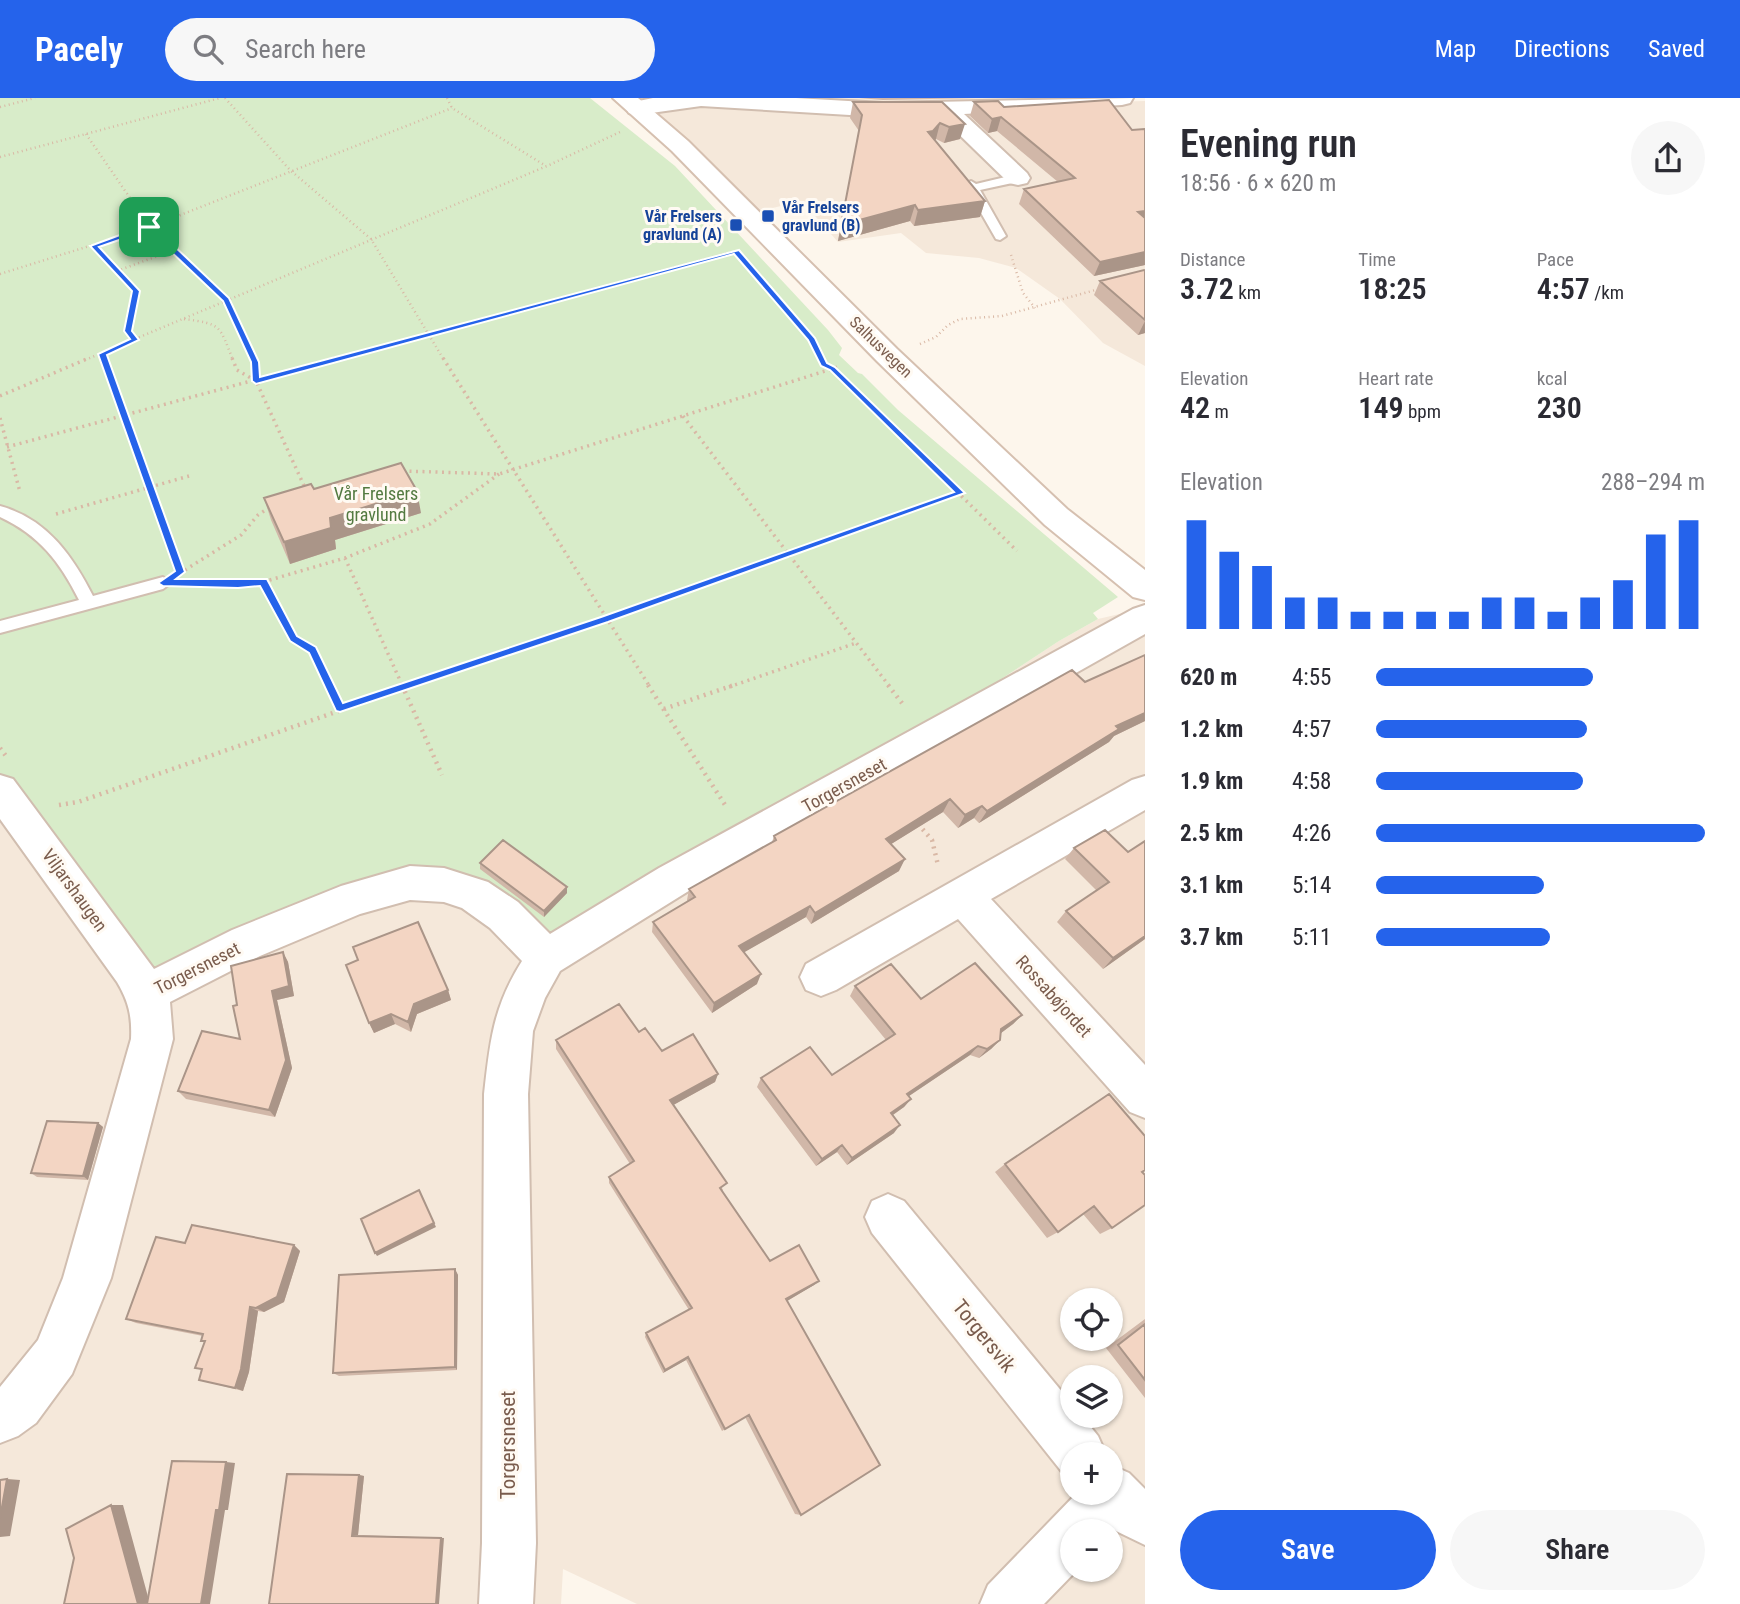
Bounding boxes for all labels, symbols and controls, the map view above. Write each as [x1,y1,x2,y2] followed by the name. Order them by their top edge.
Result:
[165,18,655,81] search box
[35,30,123,69] text: Pacely
[189,30,227,68] icon: search
[245,34,366,64] text: Search here
[1435,35,1476,63] text: Map
[1514,35,1610,63] text: Directions
[1648,35,1705,63] text: Saved
[1631,121,1705,195] button: share
[1180,122,1357,166] text: Evening run
[1180,170,1336,197] text: 18:56 · 6 × 620 m
[119,197,179,257] pin
[782,198,860,235] place label: Vår Frelsers gravlund (B)
[643,207,722,244] place label: Vår Frelsers gravlund (A)
[130,208,168,246] icon: arrive
[760,208,776,224] marker: Vår Frelsers gravlund (B)
[728,217,744,233] marker: Vår Frelsers gravlund (A)
[1180,248,1245,271] text: Distance
[1358,248,1396,271] text: Time
[1537,248,1574,271] text: Pace
[1180,271,1234,306] text: 3.72
[1358,271,1427,306] text: 18:25
[1537,271,1590,306] text: 4:57
[1234,281,1261,304] text: km
[1590,281,1624,304] text: /km
[846,312,916,382] street label: Salhusvegen
[1180,367,1248,390] text: Elevation
[1358,367,1433,390] text: Heart rate
[1537,367,1567,390] text: kcal
[1180,390,1210,425] text: 42
[1358,390,1404,425] text: 149
[1537,390,1582,425] text: 230
[1210,400,1229,423] text: m
[1404,400,1441,423] text: bpm
[1180,469,1263,496] text: Elevation
[1601,469,1705,496] text: 288–294 m
[334,483,418,525] park label: Vår Frelsers gravlund
[1180,664,1237,691] text: 620 m
[1292,664,1331,691] text: 4:55
[1180,716,1243,743] text: 1.2 km
[1292,716,1331,743] text: 4:57
[798,753,890,817] street label: Torgersneset
[1180,768,1243,795] text: 1.9 km
[1292,768,1331,795] text: 4:58
[1180,820,1243,847] text: 2.5 km
[1292,820,1331,847] text: 4:26
[38,845,112,935] street label: Viljarshaugen
[1180,872,1243,899] text: 3.1 km
[1292,872,1331,899] text: 5:14
[1180,924,1243,951] text: 3.7 km
[1292,924,1331,951] text: 5:11
[151,938,243,998] street label: Torgersneset
[1012,951,1096,1041] street label: Rossabøjordet
[1060,1288,1123,1582] map controls
[1060,1288,1123,1351] button: locate
[948,1295,1021,1377] street label: Torgersvik
[1060,1365,1123,1428] button: layers
[496,1391,520,1499] street label: Torgersneset
[1060,1442,1123,1505] button: +
[1180,1510,1436,1590] button: Save
[1450,1510,1705,1590] button: Share
[1060,1519,1123,1582] button: −

